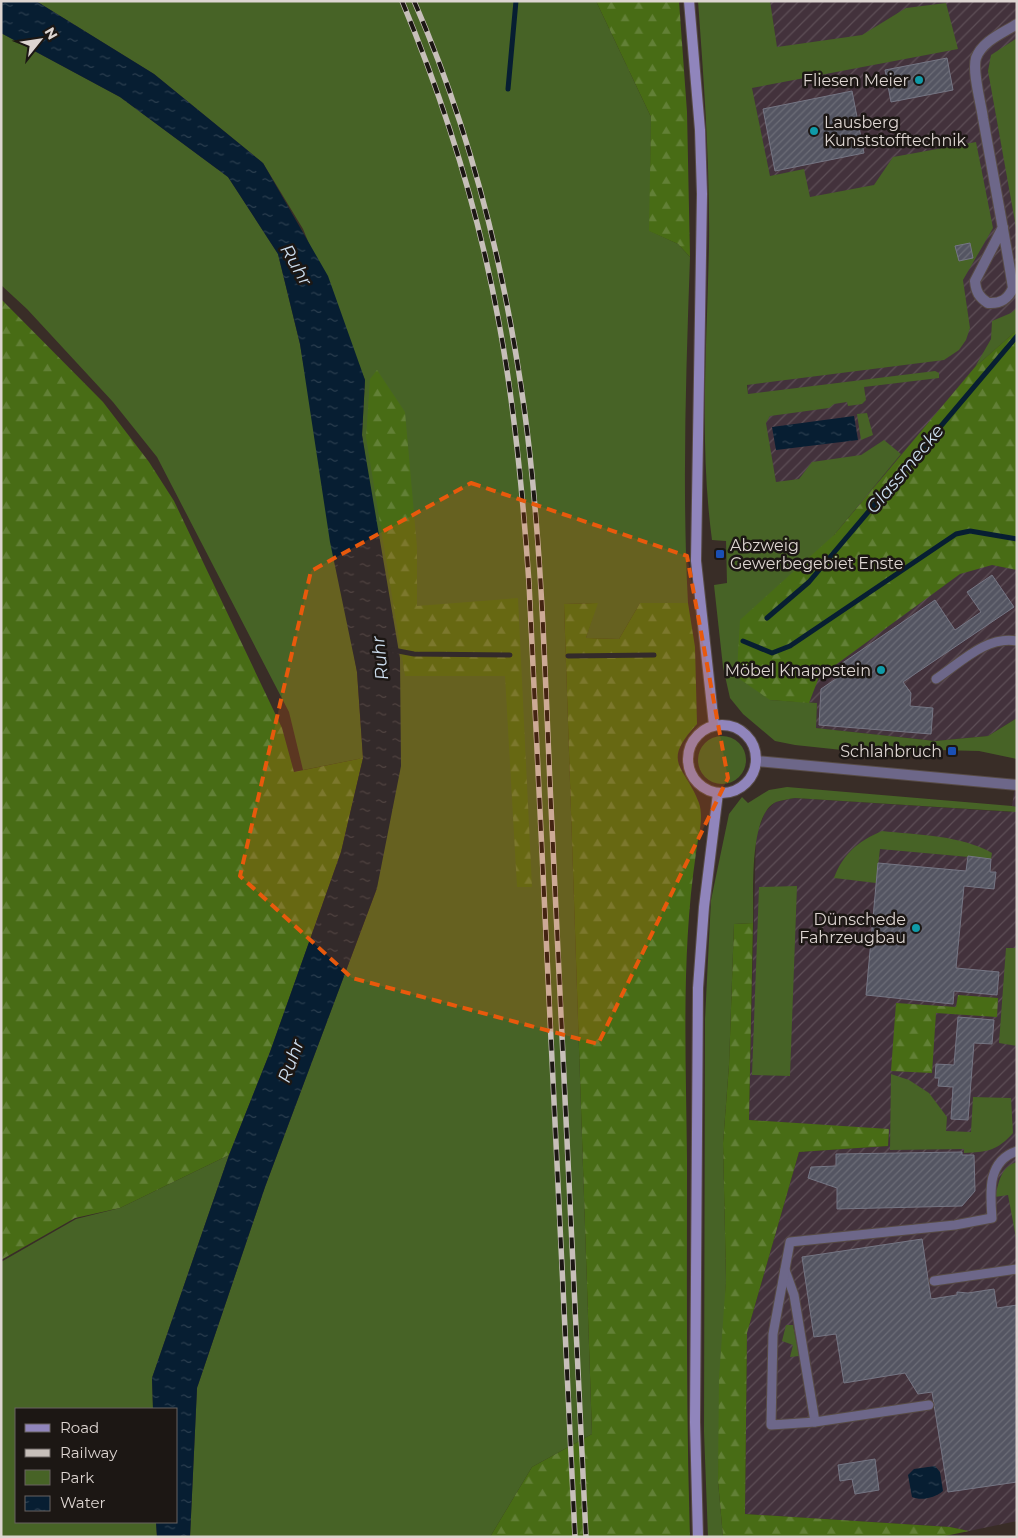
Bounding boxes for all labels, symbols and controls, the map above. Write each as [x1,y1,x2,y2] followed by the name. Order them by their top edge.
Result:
[15,15,65,65] north arrow
[41,24,62,43] text: N
[803,71,909,90] place label: Fliesen Meier
[913,74,925,86] marker: Fliesen Meier
[824,113,967,150] place label: Lausberg Kunststofftechnik
[808,125,820,137] marker: Lausberg Kunststofftechnik
[275,240,317,290] water label: Ruhr
[861,420,949,518] water label: Glassmecke
[730,536,903,573] place label: Abzweig Gewerbegebiet Enste
[714,548,726,560] marker: Abzweig Gewerbegebiet Enste
[367,634,393,681] water label: Ruhr
[725,661,871,680] place label: Möbel Knappstein
[875,664,887,676] marker: Möbel Knappstein
[840,742,942,761] place label: Schlahbruch
[946,745,958,757] marker: Schlahbruch
[799,910,906,947] place label: Dünschede Fahrzeugbau
[910,922,922,934] marker: Dünschede Fahrzeugbau
[273,1036,309,1086] water label: Ruhr
[15,1408,178,1523] legend
[60,1418,99,1437] text: Road
[60,1443,118,1462] text: Railway
[60,1468,94,1487] text: Park
[60,1493,106,1512] text: Water

